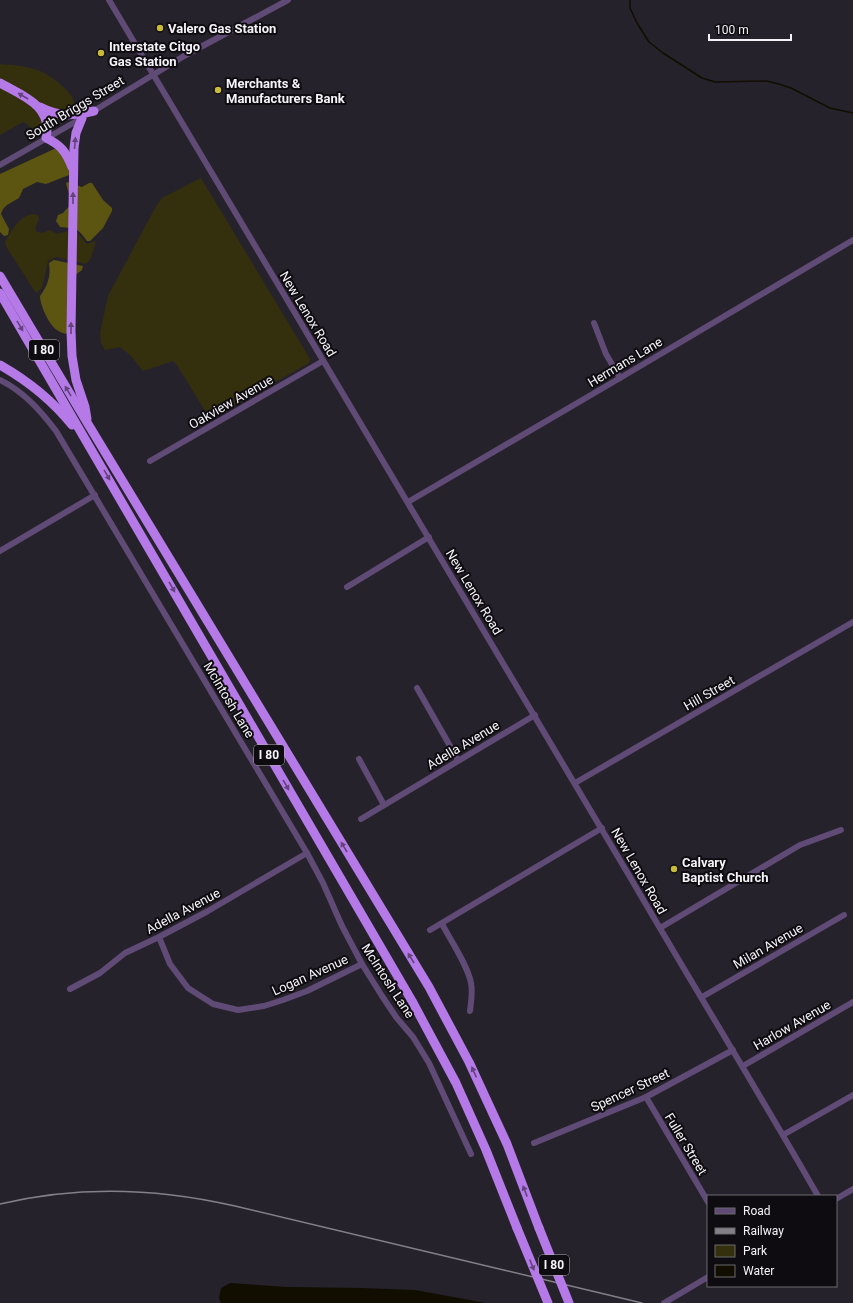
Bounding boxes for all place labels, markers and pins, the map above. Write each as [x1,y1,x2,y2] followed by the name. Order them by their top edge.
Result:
[168,21,276,36] place label: Valero Gas Station
[155,23,165,33] marker: Valero Gas Station
[109,39,200,69] place label: Interstate Citgo Gas Station
[96,48,106,58] marker: Interstate Citgo Gas Station
[226,76,346,106] place label: Merchants & Manufacturers Bank
[213,85,223,95] marker: Merchants & Manufacturers Bank
[682,855,768,885] place label: Calvary Baptist Church
[669,864,679,874] marker: Calvary Baptist Church

